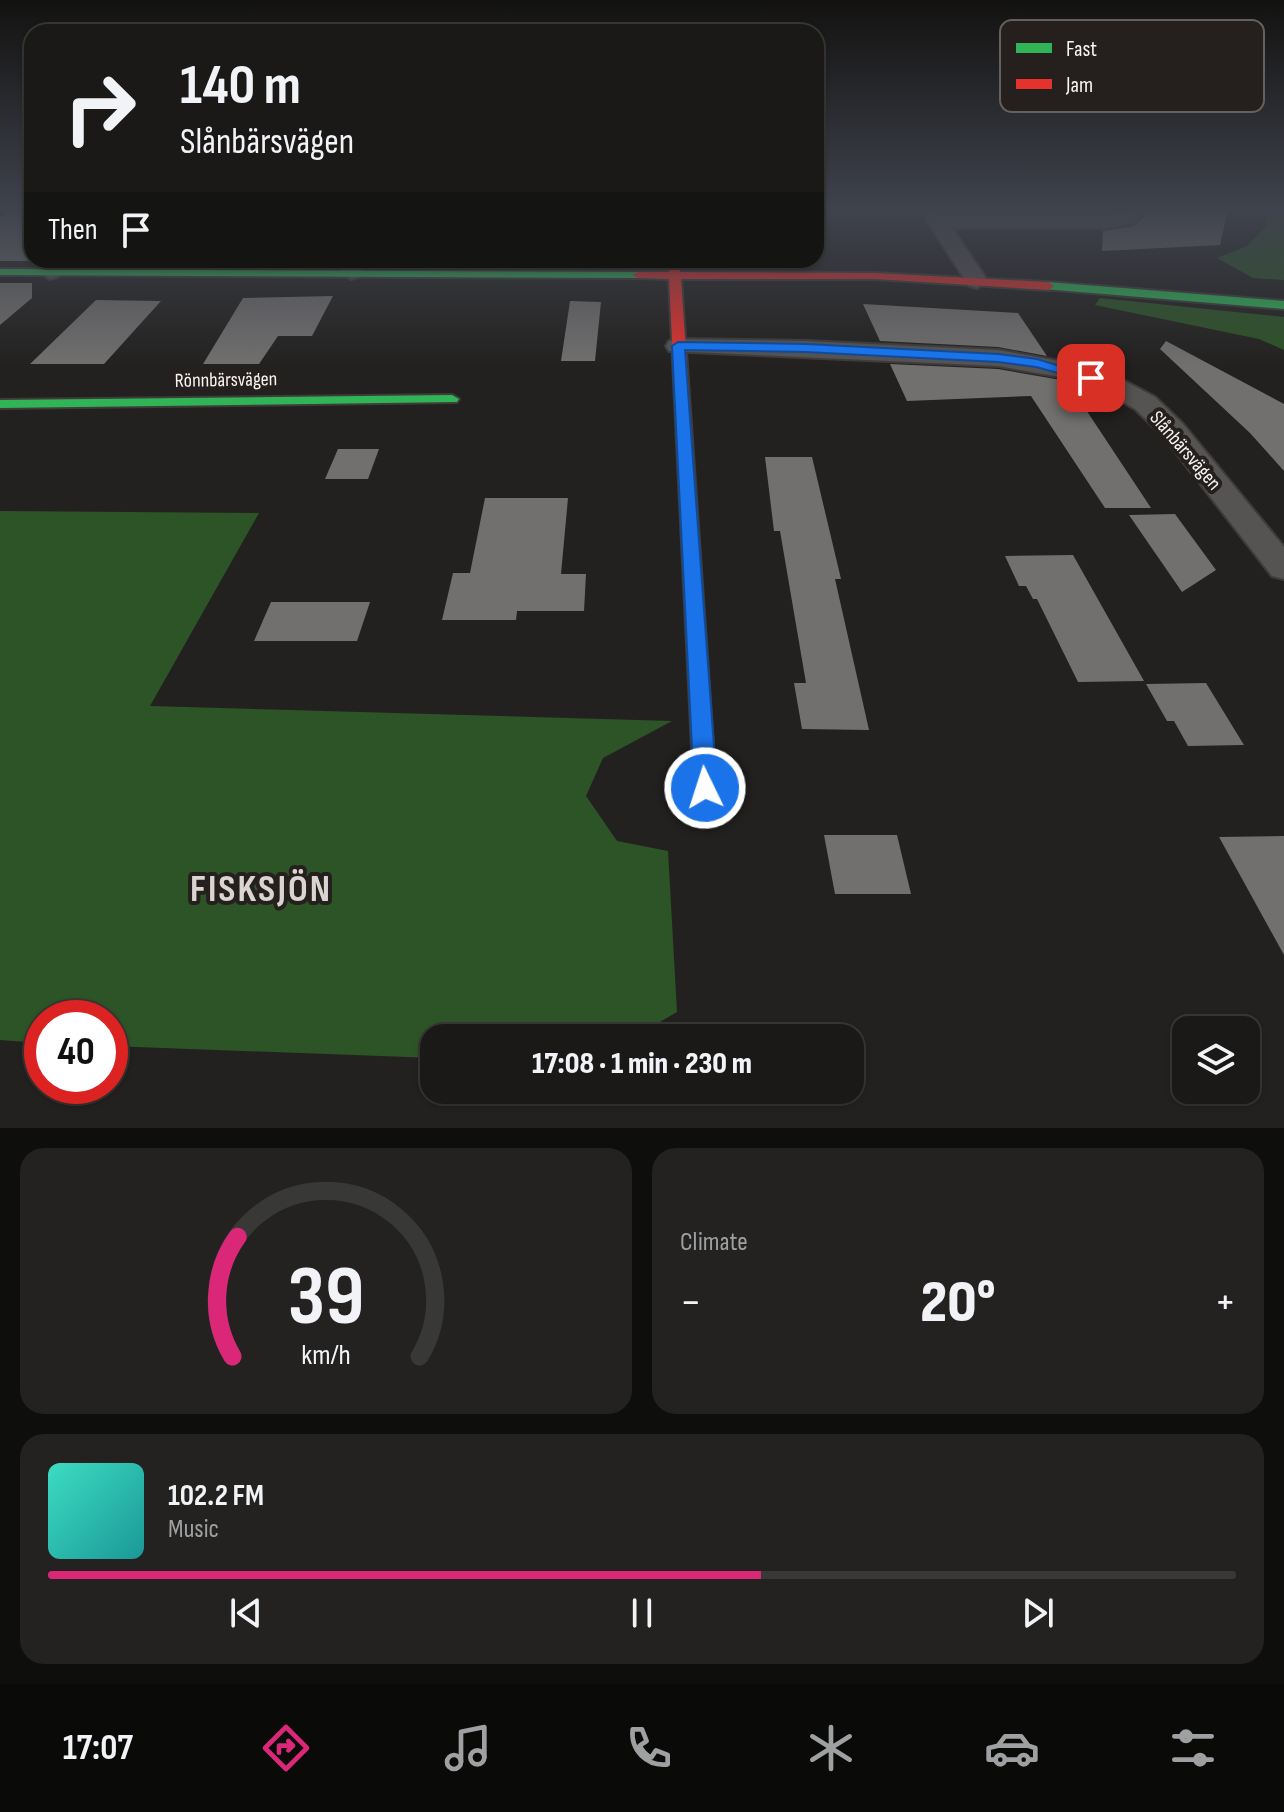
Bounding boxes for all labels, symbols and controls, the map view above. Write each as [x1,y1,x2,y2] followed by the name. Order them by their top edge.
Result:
[1000,20,1264,112] legend
[1066,36,1097,63] text: Fast
[180,53,301,120] text: 140 m
[48,56,152,160] icon: right
[1065,72,1093,99] text: Jam
[180,121,354,164] text: Slånbärsvägen
[114,208,158,252] icon: arrive
[48,212,98,248] text: Then
[1057,344,1125,412] pin
[1069,356,1113,400] icon: arrive
[175,367,278,393] street label: Rönnbärsvägen
[1144,406,1226,495] street label: Slånbärsvägen
[663,746,747,830] position arrow
[190,867,332,912] district label: FISKSJÖN
[24,1000,128,1104] speed limit sign: 40
[1172,1016,1260,1104] map controls
[1172,1016,1260,1104] button: layers
[532,1046,752,1082] text: 17:08 · 1 min · 230 m
[680,1227,748,1258] text: Climate
[288,1248,364,1348] text: 39
[920,1267,996,1339] text: 20°
[680,1276,702,1329] text: −
[1214,1276,1236,1329] text: +
[301,1338,351,1373] text: km/h
[168,1478,264,1514] text: 102.2 FM
[168,1514,219,1545] text: Music
[224,1591,268,1635] icon: previous
[620,1591,664,1635] icon: pause
[1016,1591,1060,1635] icon: next
[258,1720,314,1776] icon: directions
[440,1720,496,1776] icon: music
[621,1720,677,1776] icon: phone
[803,1720,859,1776] icon: climate
[984,1720,1040,1776] icon: car
[1165,1720,1221,1776] icon: filters
[63,1727,133,1770] text: 17:07

